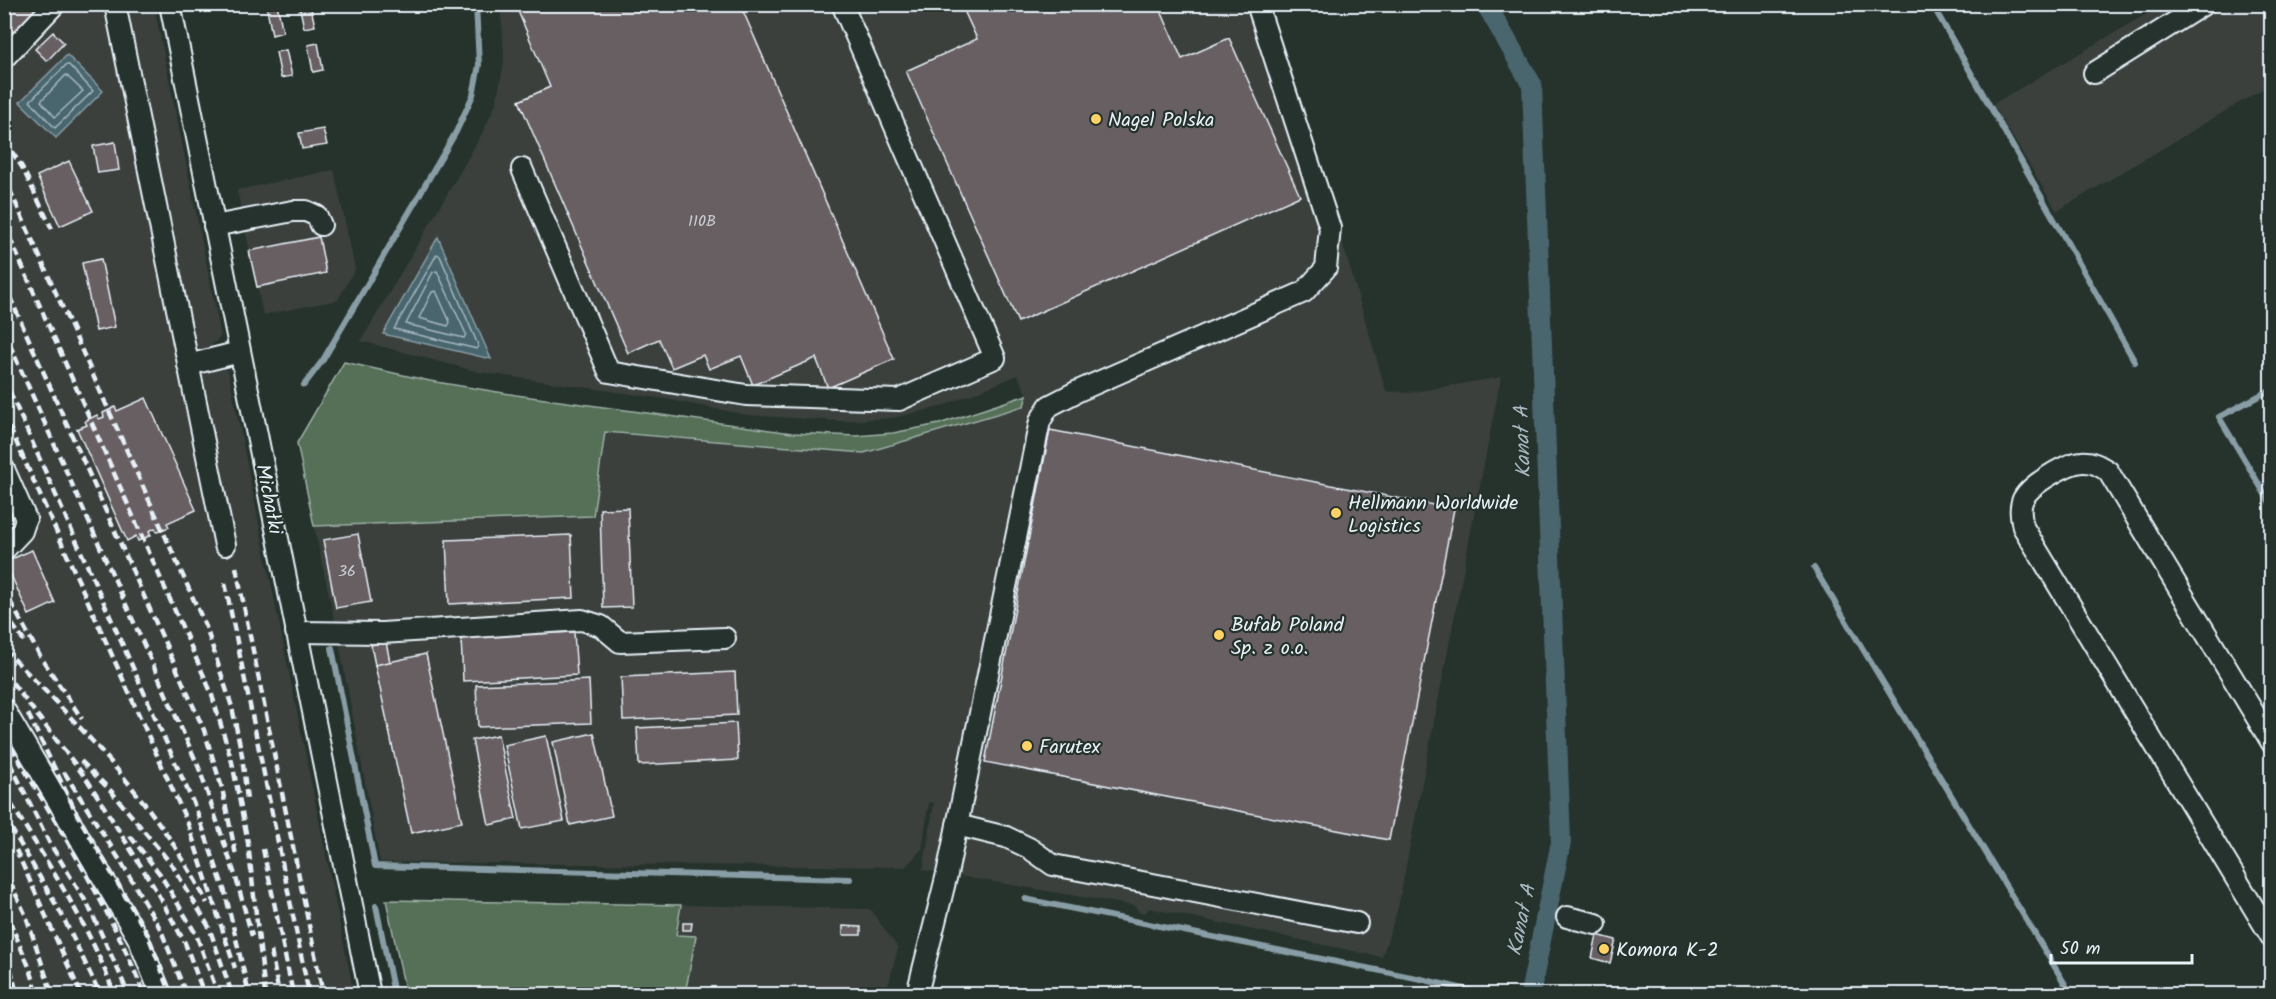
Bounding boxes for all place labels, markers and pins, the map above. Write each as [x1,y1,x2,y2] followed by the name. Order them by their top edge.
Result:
[1108,105,1214,137] place label: Nagel Polska
[1089,112,1103,126] marker: Nagel Polska
[1348,488,1518,543] place label: Hellmann Worldwide Logistics
[1329,506,1343,520] marker: Hellmann Worldwide Logistics
[1231,610,1345,665] place label: Bufab Poland Sp. z o.o.
[1212,628,1226,642] marker: Bufab Poland Sp. z o.o.
[1039,732,1101,764] place label: Farutex
[1020,739,1034,753] marker: Farutex
[1616,935,1719,967] place label: Komora K-2
[1597,942,1611,956] marker: Komora K-2

